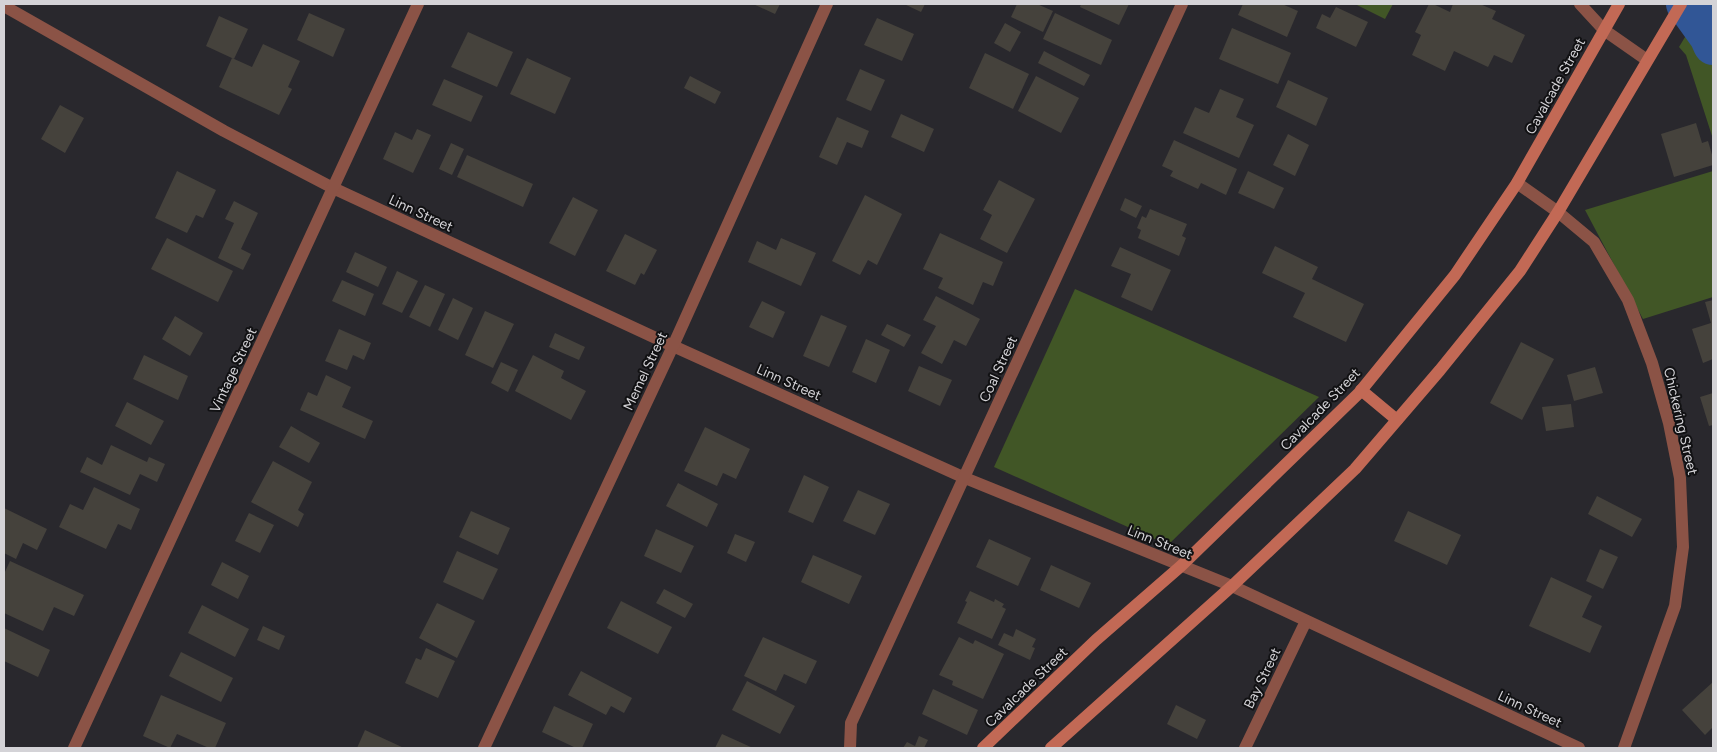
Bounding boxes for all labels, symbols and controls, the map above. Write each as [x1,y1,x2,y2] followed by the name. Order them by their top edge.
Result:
[1522,35,1589,137] street label: Cavalcade Street
[386,191,456,236] street label: Linn Street
[206,325,261,415] street label: Vintage Street
[620,329,671,413] street label: Memel Street
[976,333,1021,405] street label: Coal Street
[754,361,824,404] street label: Linn Street
[1277,365,1364,454] street label: Cavalcade Street
[1660,366,1701,476] street label: Chickering Street
[1125,522,1195,563] street label: Linn Street
[982,644,1071,731] street label: Cavalcade Street
[1240,645,1284,711] street label: Bay Street
[1495,687,1565,732] street label: Linn Street

